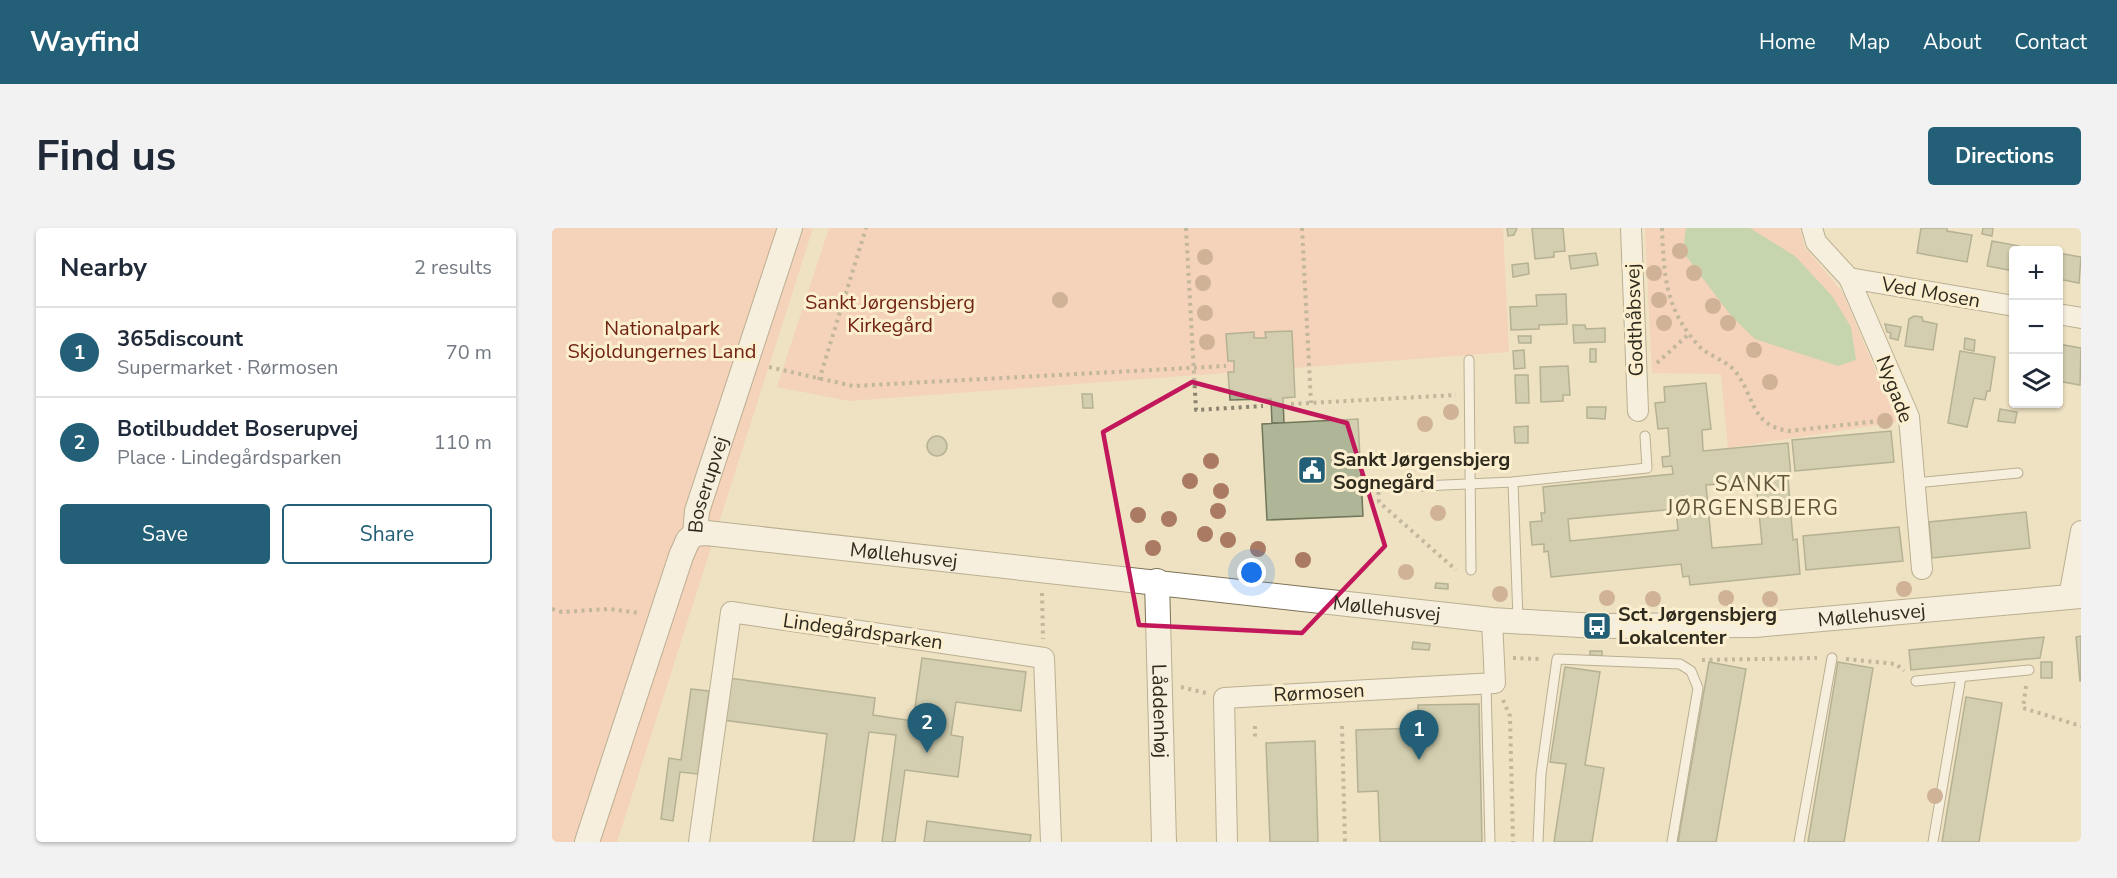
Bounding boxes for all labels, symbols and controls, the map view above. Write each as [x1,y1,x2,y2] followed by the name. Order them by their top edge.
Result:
[30,23,140,61] text: Wayfind
[1759,28,1816,56] text: Home
[1849,28,1890,56] text: Map
[1923,28,1981,56] text: About
[2014,28,2087,56] text: Contact
[1928,127,2081,185] button: Directions
[36,128,176,185] text: Find us
[2009,246,2063,408] map controls
[2009,246,2063,300] button: +
[60,250,147,285] text: Nearby
[414,254,492,281] text: 2 results
[1619,263,1650,377] street label: Godthåbsvej
[1878,270,1982,314] street label: Ved Mosen
[805,289,975,339] park label: Sankt Jørgensbjerg Kirkegård
[2009,300,2063,354] button: −
[568,315,756,365] park label: Nationalpark Skjoldungernes Land
[117,324,243,354] text: 365discount
[74,339,86,366] text: 1
[446,339,492,366] text: 70 m
[1869,352,1920,426] street label: Nygade
[117,354,338,381] text: Supermarket · Rørmosen
[2009,354,2063,408] button: layers
[117,414,358,444] text: Botilbuddet Boserupvej
[74,429,86,456] text: 2
[434,429,492,456] text: 110 m
[682,433,735,534] street label: Boserupvej
[117,444,342,471] text: Place · Lindegårdsparken
[1333,446,1510,496] place label: Sankt Jørgensbjerg Sognegård
[1296,454,1328,486] public building icon: Sankt Jørgensbjerg Sognegård
[1665,470,1840,522] district label: SANKT JØRGENSBJERG
[60,504,270,564] button: Save
[282,504,492,564] button: Share
[848,536,959,575] street label: Møllehusvej
[1237,558,1266,587] your location
[1331,589,1442,628] street label: Møllehusvej
[1816,597,1927,633] street label: Møllehusvej
[1618,601,1777,651] place label: Sct. Jørgensbjerg Lokalcenter
[781,607,945,656] street label: Lindegårdsparken
[1581,610,1613,642] bus stop icon: Sct. Jørgensbjerg Lokalcenter
[1145,664,1175,758] street label: Låddenhøj
[1273,677,1365,708] street label: Rørmosen
[908,704,946,753] pin: 2
[1400,710,1438,760] pin: 1

